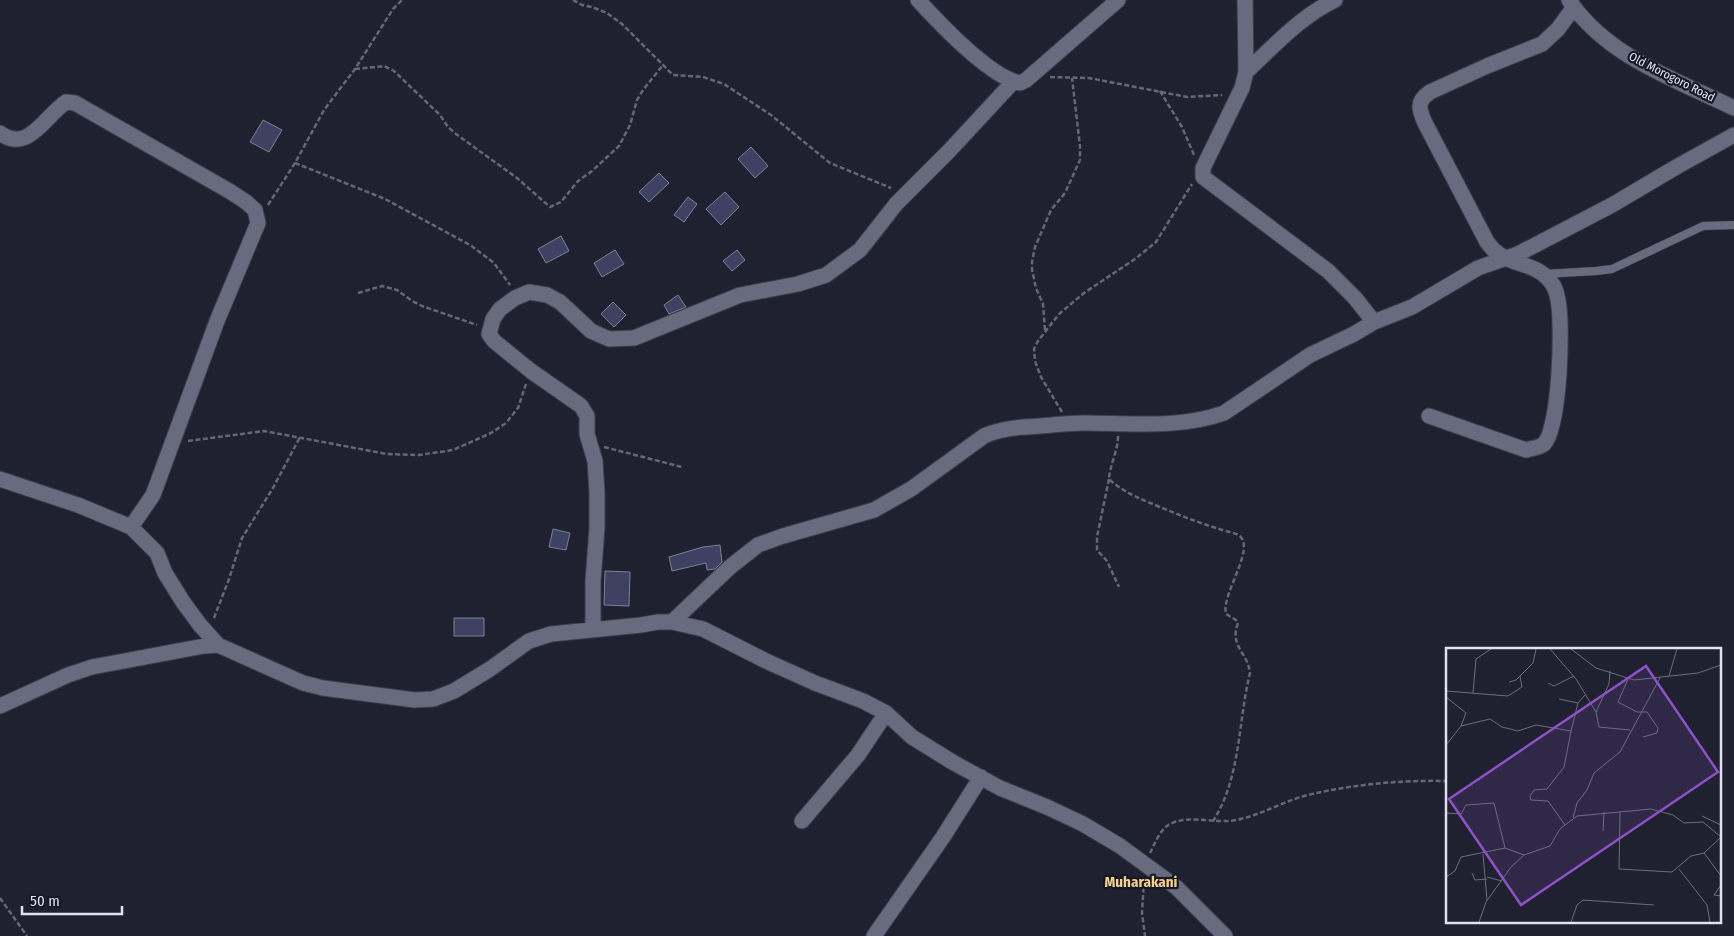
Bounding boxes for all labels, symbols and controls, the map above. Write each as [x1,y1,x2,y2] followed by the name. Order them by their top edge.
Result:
[1627,49,1717,105] street label: Old Morogoro Road
[1446,648,1722,924] inset map
[1104,873,1178,891] district label: Muharakani
[22,884,122,916] scale bar
[30,892,60,910] text: 50 m

